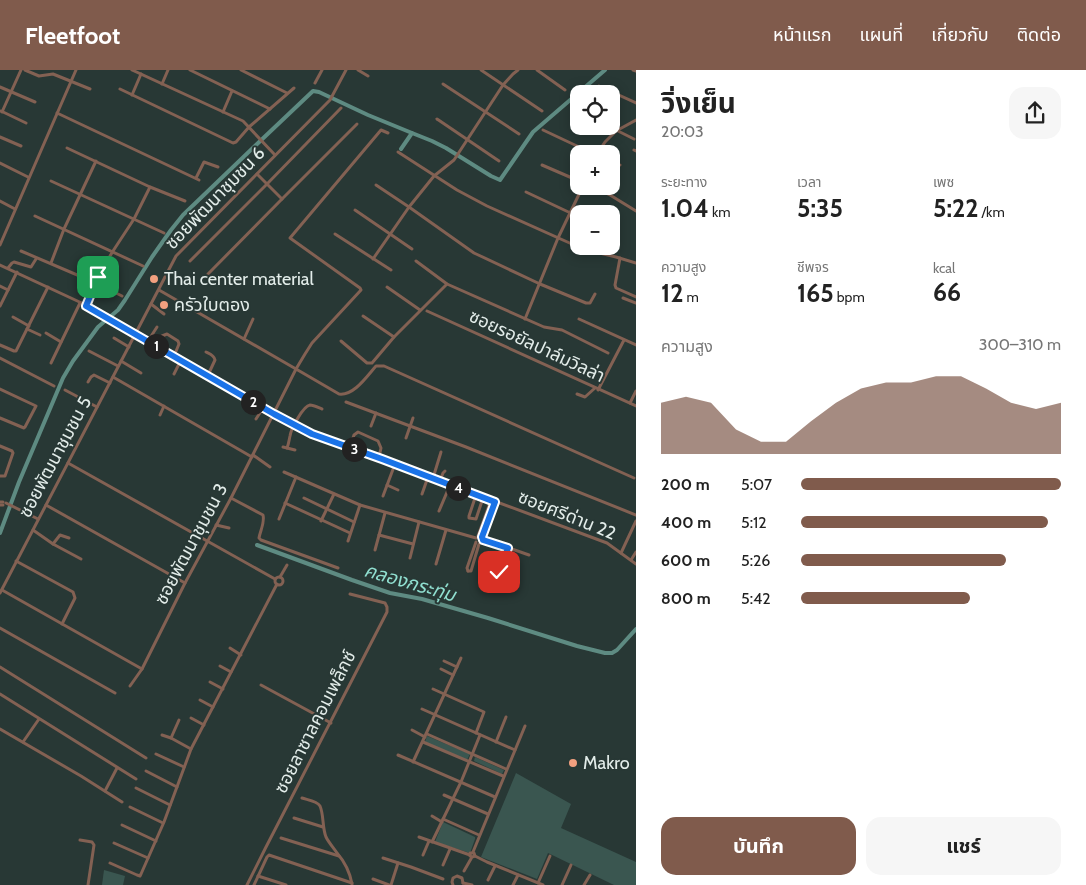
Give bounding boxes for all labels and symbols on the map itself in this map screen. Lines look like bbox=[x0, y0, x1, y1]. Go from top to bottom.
street label: ซอยพัฒนาชุมชน 6 bbox=[160, 142, 270, 254]
pin bbox=[77, 256, 119, 298]
place label: Thai center material bbox=[164, 268, 314, 290]
marker: Thai center material bbox=[148, 273, 160, 285]
place label: ครัวใบตอง bbox=[174, 294, 250, 316]
marker: ครัวใบตอง bbox=[158, 299, 170, 311]
street label: ซอยรอยัลปาล์มวิลล่า bbox=[466, 305, 608, 387]
pin: 1 bbox=[144, 334, 168, 358]
pin: 2 bbox=[240, 390, 266, 414]
street label: ซอยพัฒนาชุมชน 5 bbox=[14, 393, 96, 521]
pin: 3 bbox=[342, 436, 366, 462]
pin: 4 bbox=[446, 476, 470, 500]
street label: ซอยพัฒนาชุมชน 3 bbox=[150, 480, 232, 608]
street label: ซอยศรีด่าน 22 bbox=[515, 485, 619, 545]
pin bbox=[478, 551, 520, 593]
water label: คลองกระทุ่ม bbox=[362, 558, 459, 607]
street label: ซอยลาซาลคอมเพล็กซ์ bbox=[270, 647, 361, 797]
place label: Makro bbox=[583, 752, 630, 774]
marker: Makro bbox=[567, 757, 579, 769]

